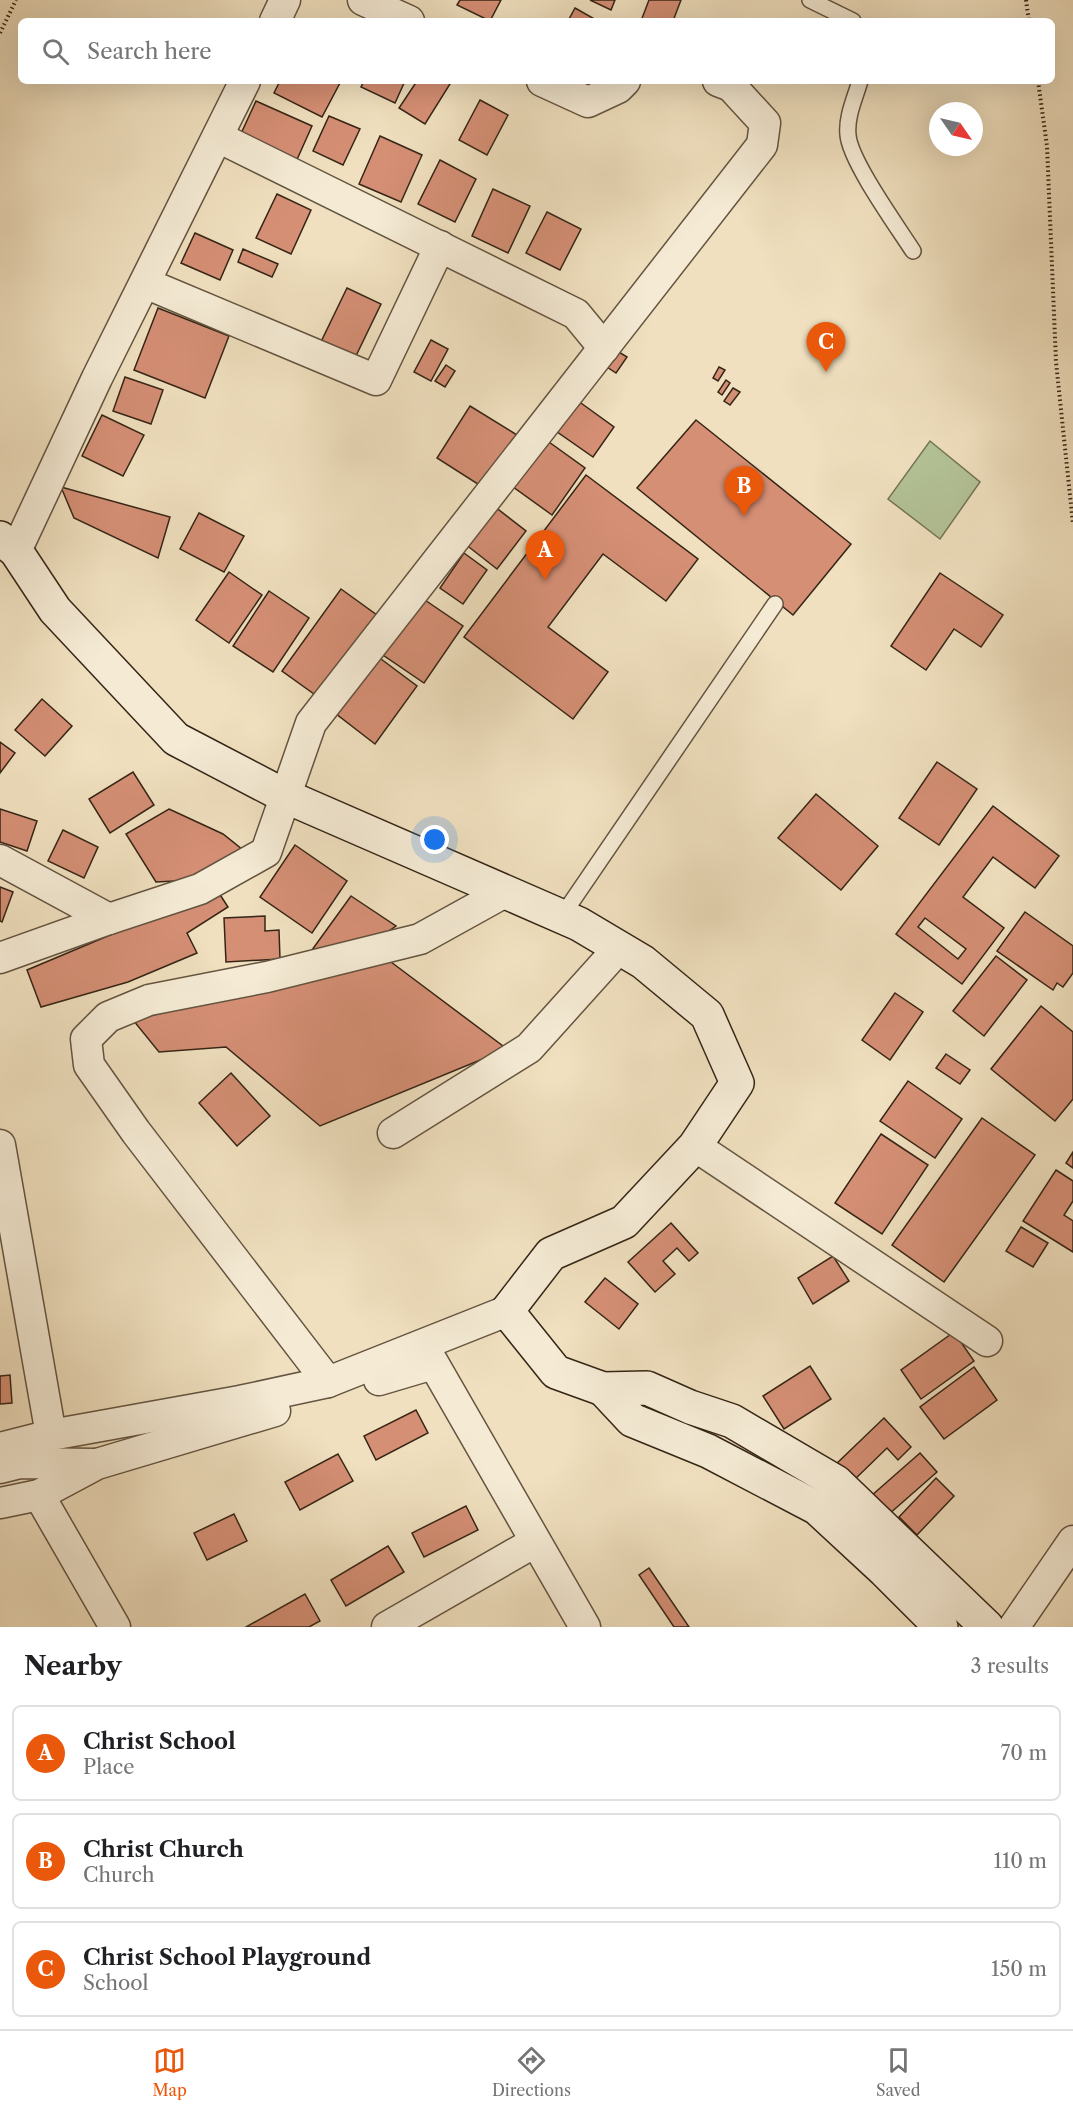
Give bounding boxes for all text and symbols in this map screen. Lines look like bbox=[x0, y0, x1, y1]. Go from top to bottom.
search box bbox=[18, 18, 1055, 84]
icon: search bbox=[39, 35, 72, 68]
text: Search here bbox=[87, 38, 212, 65]
north arrow bbox=[929, 102, 983, 156]
pin: C bbox=[806, 322, 846, 372]
pin: B bbox=[724, 466, 764, 516]
pin: A bbox=[526, 530, 564, 580]
your location bbox=[420, 825, 449, 854]
text: Nearby bbox=[24, 1650, 122, 1682]
text: 3 results bbox=[971, 1654, 1049, 1678]
text: Christ School bbox=[83, 1728, 236, 1755]
text: A bbox=[38, 1741, 53, 1765]
text: 70 m bbox=[1001, 1741, 1047, 1765]
text: Place bbox=[83, 1755, 134, 1779]
text: Christ Church bbox=[83, 1836, 244, 1863]
text: B bbox=[38, 1849, 53, 1873]
text: 110 m bbox=[994, 1849, 1047, 1873]
text: Church bbox=[83, 1863, 154, 1887]
text: Christ School Playground bbox=[83, 1944, 371, 1971]
text: C bbox=[37, 1957, 54, 1981]
text: 150 m bbox=[991, 1957, 1047, 1981]
text: School bbox=[83, 1971, 148, 1995]
tab: Map bbox=[153, 2044, 187, 2100]
tab: Directions bbox=[492, 2044, 571, 2100]
tab: Saved bbox=[876, 2044, 920, 2100]

